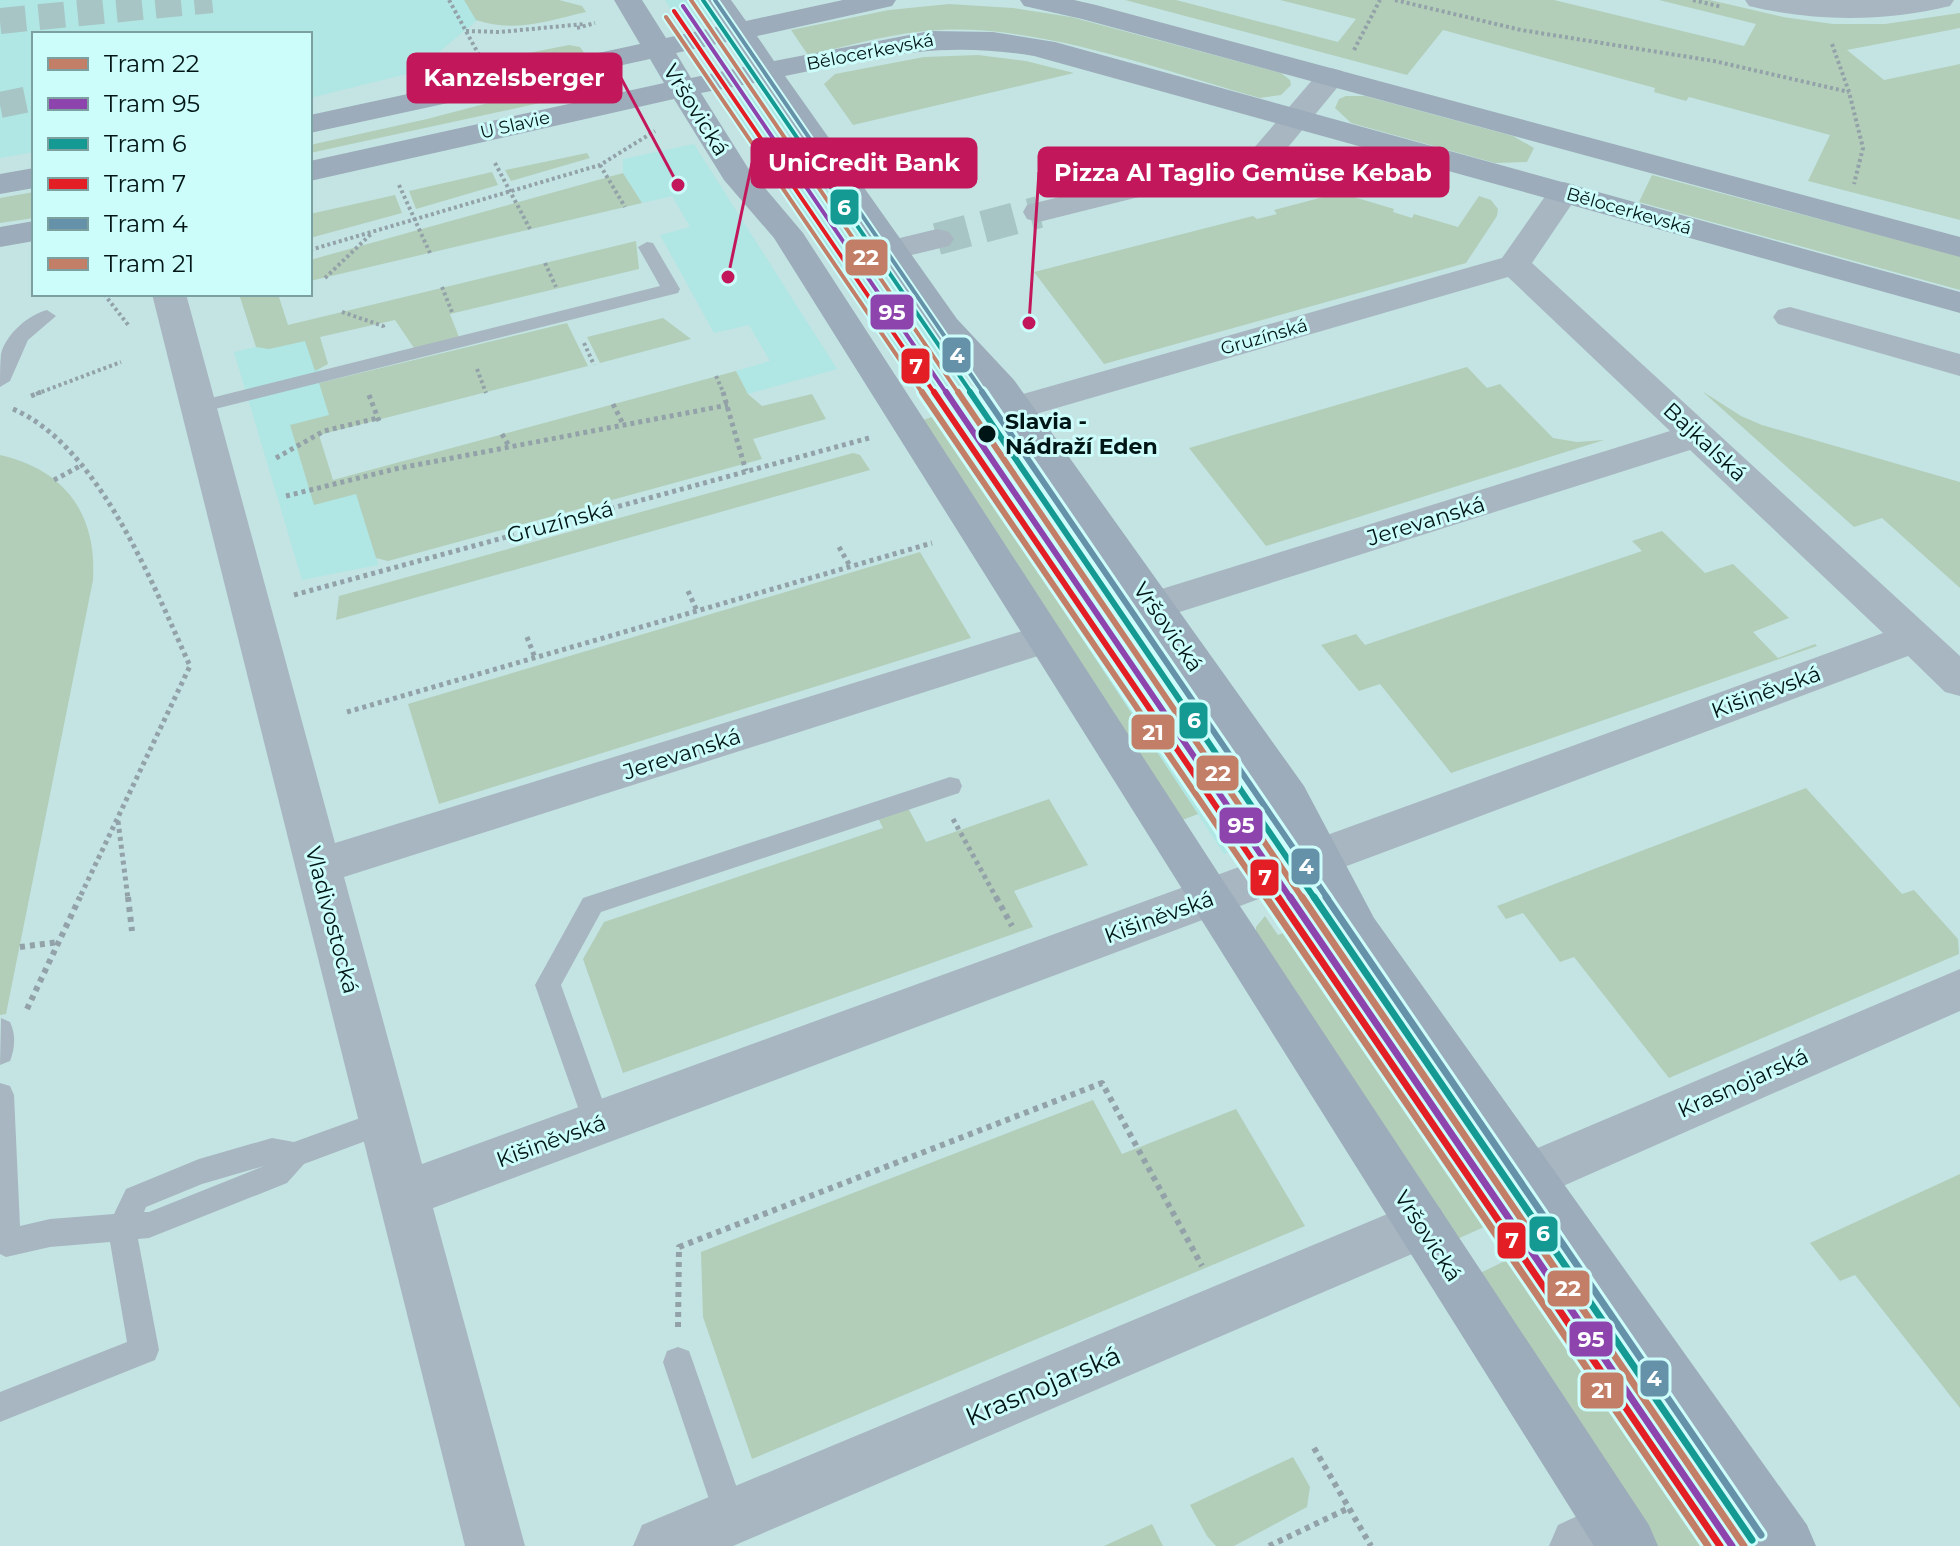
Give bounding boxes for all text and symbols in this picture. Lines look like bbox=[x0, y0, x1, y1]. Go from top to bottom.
street label: Bělocerkevská bbox=[804, 29, 936, 75]
legend bbox=[32, 32, 312, 296]
text: Tram 22 bbox=[104, 49, 199, 78]
callout: Kanzelsberger bbox=[408, 54, 621, 102]
street label: Vršovická bbox=[657, 59, 735, 161]
text: Kanzelsberger bbox=[424, 63, 604, 92]
text: Tram 95 bbox=[104, 89, 200, 118]
street label: U Slavie bbox=[478, 106, 552, 144]
text: Tram 6 bbox=[104, 129, 187, 158]
callout: UniCredit Bank bbox=[752, 139, 976, 187]
text: UniCredit Bank bbox=[768, 148, 960, 177]
callout: Pizza Al Taglio Gemüse Kebab bbox=[1039, 148, 1448, 196]
text: Pizza Al Taglio Gemüse Kebab bbox=[1054, 158, 1432, 187]
text: Tram 7 bbox=[104, 169, 186, 198]
street label: Bělocerkevská bbox=[1564, 183, 1694, 239]
line badge: 6 bbox=[829, 188, 860, 226]
text: 6 bbox=[837, 194, 851, 221]
text: Tram 4 bbox=[104, 209, 188, 238]
line badge: 22 bbox=[844, 238, 889, 277]
text: 22 bbox=[853, 244, 879, 271]
text: Tram 21 bbox=[104, 249, 194, 278]
line badge: 95 bbox=[869, 293, 915, 331]
text: 95 bbox=[878, 299, 906, 326]
street label: Gruzínská bbox=[1218, 314, 1310, 360]
line badge: 4 bbox=[941, 336, 972, 374]
text: 4 bbox=[949, 342, 965, 369]
line badge: 7 bbox=[900, 347, 931, 385]
text: 7 bbox=[909, 353, 923, 380]
street label: Bajkalská bbox=[1658, 397, 1752, 487]
place label: Slavia - Nádraží Eden bbox=[1005, 408, 1158, 460]
marker: Slavia - Nádraží Eden bbox=[976, 423, 998, 445]
street label: Jerevanská bbox=[1363, 490, 1488, 552]
street label: Gruzínská bbox=[504, 495, 616, 549]
street label: Vršovická bbox=[1127, 577, 1209, 677]
street label: Kišiněvská bbox=[1708, 660, 1824, 724]
line badge: 6 bbox=[1178, 701, 1209, 740]
text: 6 bbox=[1187, 707, 1201, 734]
line badge: 21 bbox=[1130, 713, 1176, 751]
text: 21 bbox=[1142, 719, 1164, 746]
street label: Jerevanská bbox=[619, 722, 744, 786]
line badge: 22 bbox=[1195, 754, 1240, 792]
text: 22 bbox=[1205, 760, 1231, 787]
line badge: 95 bbox=[1218, 806, 1264, 845]
text: 95 bbox=[1227, 812, 1255, 839]
street label: Vladivostocká bbox=[299, 843, 365, 997]
line badge: 4 bbox=[1290, 847, 1321, 886]
text: 4 bbox=[1298, 853, 1314, 880]
line badge: 7 bbox=[1249, 858, 1280, 897]
text: 7 bbox=[1258, 864, 1272, 891]
street label: Kišiněvská bbox=[1101, 885, 1217, 949]
street label: Krasnojarská bbox=[1674, 1042, 1812, 1124]
street label: Kišiněvská bbox=[493, 1109, 609, 1173]
street label: Vršovická bbox=[1388, 1185, 1468, 1287]
line badge: 6 bbox=[1528, 1215, 1559, 1253]
text: 6 bbox=[1536, 1220, 1550, 1247]
line badge: 7 bbox=[1496, 1221, 1527, 1260]
text: 7 bbox=[1505, 1227, 1519, 1254]
line badge: 22 bbox=[1546, 1269, 1591, 1308]
text: 22 bbox=[1555, 1275, 1581, 1302]
line badge: 95 bbox=[1568, 1320, 1614, 1358]
text: 95 bbox=[1577, 1326, 1605, 1353]
street label: Krasnojarská bbox=[961, 1339, 1125, 1433]
line badge: 4 bbox=[1639, 1359, 1670, 1398]
text: 4 bbox=[1646, 1365, 1662, 1392]
line badge: 21 bbox=[1579, 1371, 1625, 1410]
text: 21 bbox=[1591, 1377, 1613, 1404]

